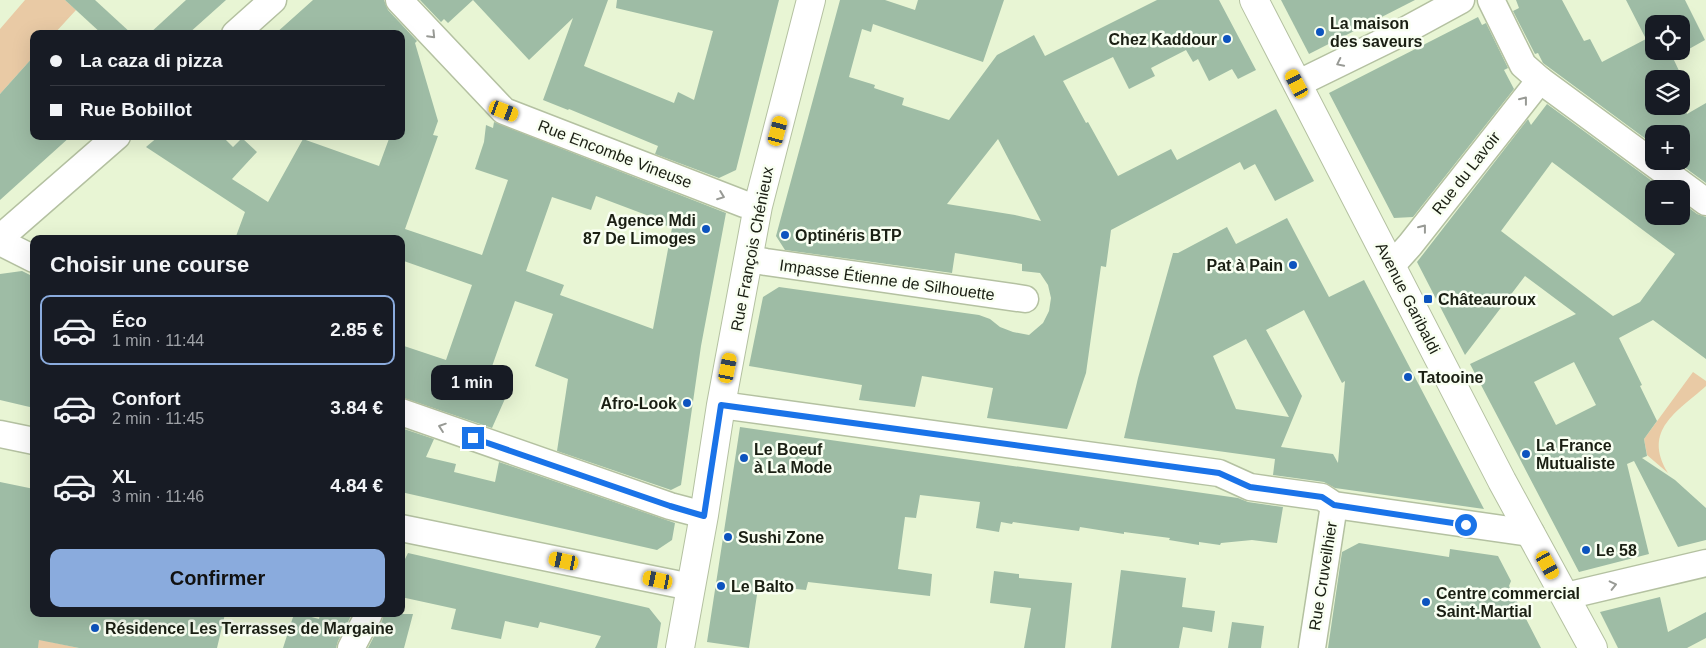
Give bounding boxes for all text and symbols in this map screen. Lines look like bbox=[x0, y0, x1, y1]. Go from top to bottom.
place label: La maison des saveurs bbox=[1330, 15, 1423, 50]
map controls bbox=[1645, 15, 1690, 225]
button: locate bbox=[1645, 15, 1690, 60]
marker: La maison des saveurs bbox=[1314, 26, 1326, 38]
one-way arrow bbox=[426, 30, 435, 39]
place label: Chez Kaddour bbox=[1109, 31, 1217, 48]
marker: Chez Kaddour bbox=[1221, 33, 1233, 45]
text: La caza di pizza bbox=[80, 50, 223, 71]
one-way arrow bbox=[1336, 57, 1345, 67]
car bbox=[1283, 67, 1310, 101]
button: layers bbox=[1645, 70, 1690, 115]
one-way arrow bbox=[1518, 97, 1526, 106]
text: Rue Bobillot bbox=[80, 99, 192, 120]
car bbox=[487, 99, 520, 123]
car bbox=[766, 115, 789, 147]
street label: Rue Encombe Vineuse bbox=[536, 117, 694, 191]
button: + bbox=[1645, 125, 1690, 170]
street label: Rue du Lavoir bbox=[1429, 128, 1504, 217]
street label: Rue François Chénieux bbox=[728, 165, 776, 333]
button: − bbox=[1645, 180, 1690, 225]
one-way arrow bbox=[717, 190, 725, 200]
place label: Agence Mdi 87 De Limoges bbox=[583, 212, 696, 247]
marker: Agence Mdi 87 De Limoges bbox=[700, 223, 712, 235]
one-way arrow bbox=[1418, 225, 1426, 234]
place label: Optinéris BTP bbox=[795, 227, 902, 244]
marker: Optinéris BTP bbox=[779, 229, 791, 241]
street label: Avenue Garibaldi bbox=[1373, 240, 1443, 356]
text: Choisir une course bbox=[50, 252, 249, 277]
street label: Impasse Étienne de Silhouette bbox=[778, 255, 996, 304]
place label: Pat à Pain bbox=[1207, 257, 1283, 274]
marker: Pat à Pain bbox=[1287, 259, 1299, 271]
place label: Châteauroux bbox=[1438, 291, 1536, 308]
marker: Châteauroux bbox=[1422, 293, 1434, 305]
icon: car bbox=[52, 308, 97, 353]
text: Éco bbox=[112, 310, 147, 331]
text: 2.85 € bbox=[330, 319, 383, 340]
text: 1 min · 11:44 bbox=[112, 332, 204, 349]
car bbox=[717, 352, 738, 384]
callout: 1 min bbox=[432, 366, 514, 400]
place label: Tatooine bbox=[1418, 369, 1484, 386]
marker: Tatooine bbox=[1402, 371, 1414, 383]
text: 1 min bbox=[451, 374, 493, 391]
icon: car bbox=[52, 386, 97, 431]
text: Confort bbox=[112, 388, 181, 409]
place label: Afro-Look bbox=[601, 395, 677, 412]
text: 3.84 € bbox=[330, 397, 383, 418]
marker: Afro-Look bbox=[681, 397, 693, 409]
text: 2 min · 11:45 bbox=[112, 410, 204, 427]
one-way arrow bbox=[439, 423, 447, 433]
route end bbox=[462, 427, 484, 449]
place label: La France Mutualiste bbox=[1536, 437, 1615, 472]
place label: Le Boeuf à La Mode bbox=[754, 441, 832, 476]
marker: La France Mutualiste bbox=[1520, 448, 1532, 460]
marker: Le Boeuf à La Mode bbox=[738, 452, 750, 464]
icon: car bbox=[52, 464, 97, 509]
text: XL bbox=[112, 466, 136, 487]
text: 4.84 € bbox=[330, 475, 383, 496]
text: 3 min · 11:46 bbox=[112, 488, 204, 505]
route start bbox=[1455, 514, 1477, 536]
street label: Rue Cruveilhier bbox=[1306, 520, 1340, 632]
place label: Sushi Zone bbox=[738, 529, 824, 546]
marker: Sushi Zone bbox=[722, 531, 734, 543]
place label: Le 58 bbox=[1596, 542, 1637, 559]
marker: Le 58 bbox=[1580, 544, 1592, 556]
car bbox=[1534, 548, 1561, 582]
button: Confirmer bbox=[50, 549, 385, 607]
car bbox=[547, 551, 580, 571]
car bbox=[641, 570, 674, 590]
place label: Le Balto bbox=[731, 578, 794, 595]
marker: Le Balto bbox=[715, 580, 727, 592]
one-way arrow bbox=[1609, 580, 1618, 591]
place label: Centre commercial Saint-Martial bbox=[1436, 585, 1580, 620]
marker: Centre commercial Saint-Martial bbox=[1420, 596, 1432, 608]
place label: Résidence Les Terrasses de Margaine bbox=[105, 620, 394, 637]
marker: Résidence Les Terrasses de Margaine bbox=[89, 622, 101, 634]

